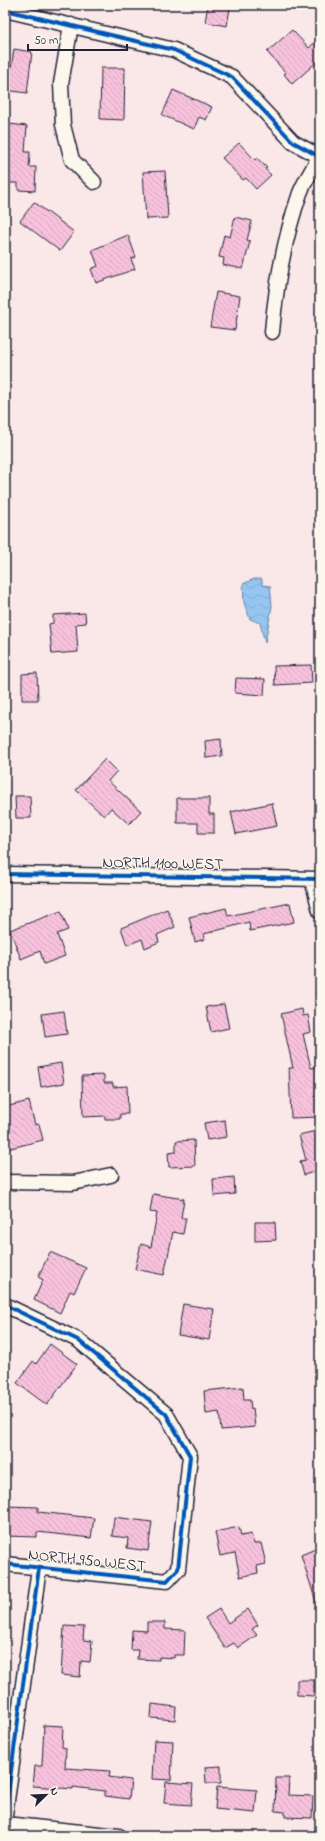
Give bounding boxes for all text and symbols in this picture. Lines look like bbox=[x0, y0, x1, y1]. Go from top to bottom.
scale bar bbox=[28, 26, 127, 52]
text: 50 m bbox=[34, 32, 58, 50]
street label: NORTH 1100 WEST bbox=[102, 851, 224, 877]
street label: NORTH 950 WEST bbox=[27, 1543, 147, 1579]
north arrow bbox=[26, 1775, 66, 1815]
text: N bbox=[45, 1785, 63, 1798]

